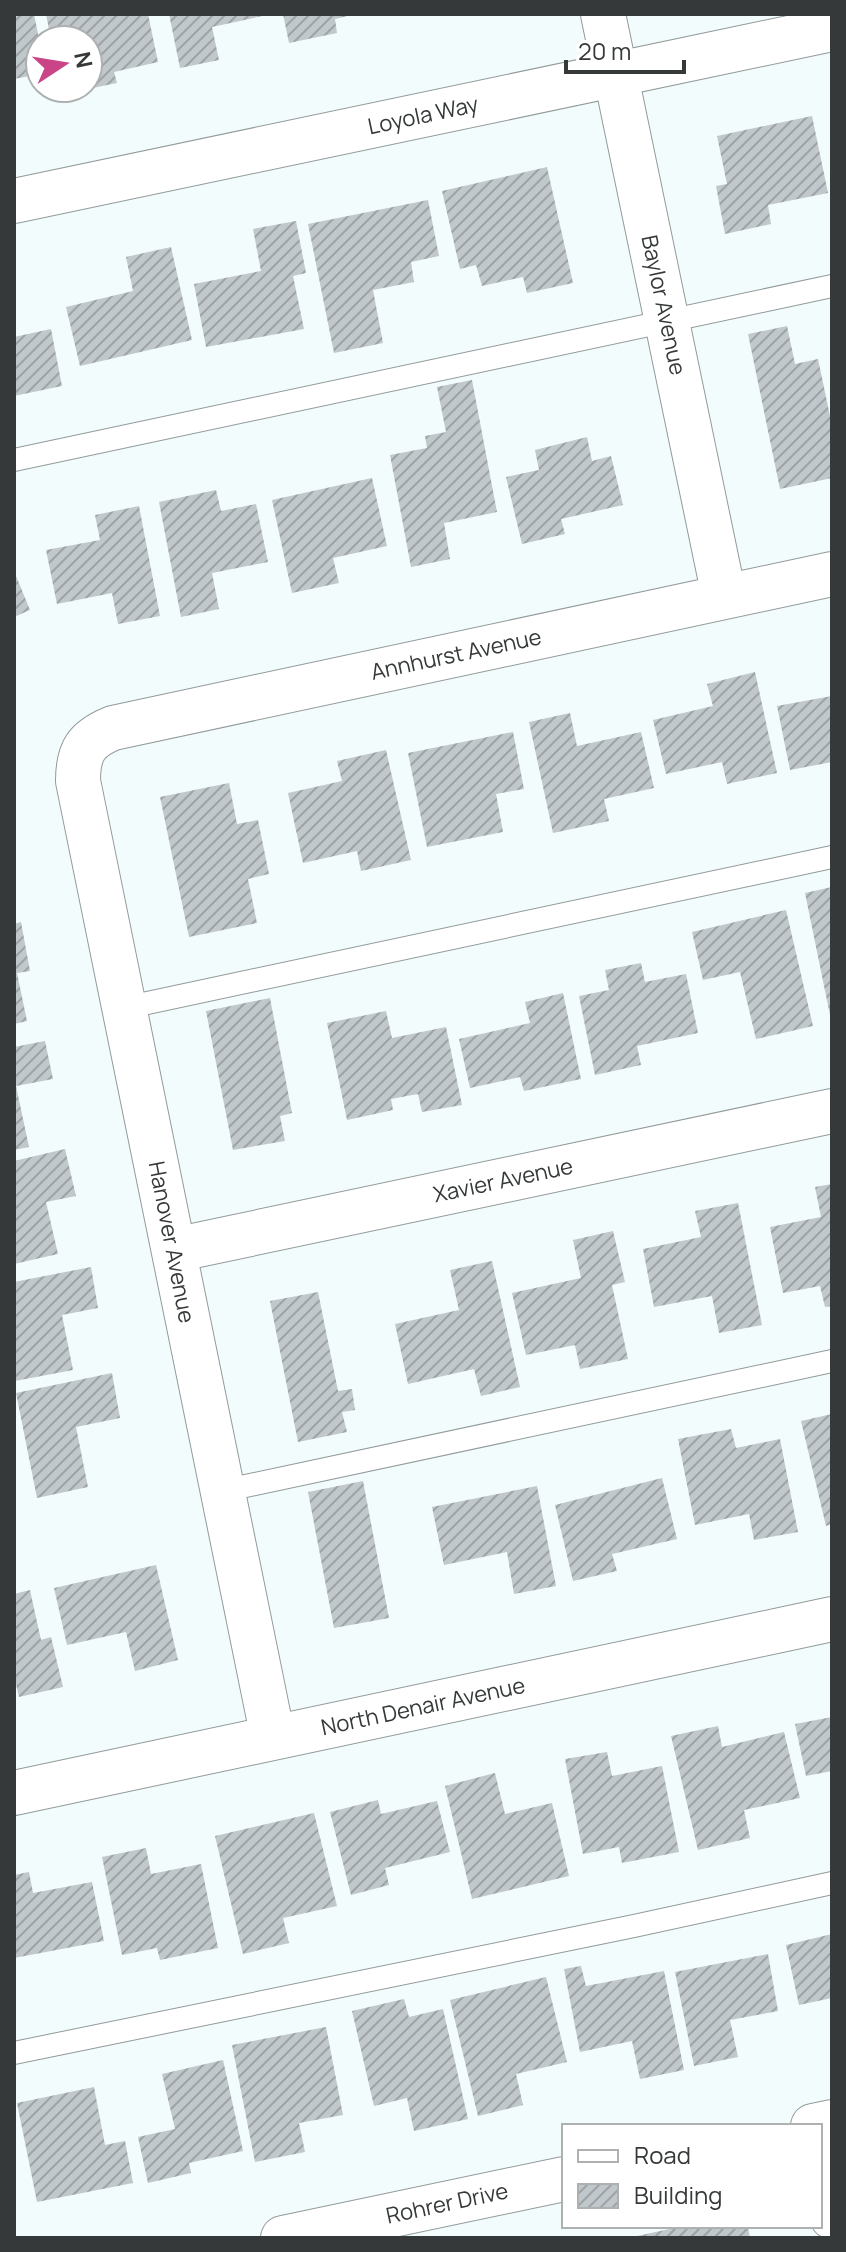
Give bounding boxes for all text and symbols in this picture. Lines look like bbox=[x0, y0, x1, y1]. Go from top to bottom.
north arrow bbox=[24, 24, 104, 104]
scale bar bbox=[566, 24, 684, 74]
text: 20 m bbox=[578, 34, 631, 67]
text: N bbox=[67, 49, 100, 71]
street label: Loyola Way bbox=[365, 89, 482, 141]
street label: Baylor Avenue bbox=[635, 232, 694, 378]
street label: Annhurst Avenue bbox=[368, 621, 544, 687]
street label: Xavier Avenue bbox=[430, 1151, 576, 1209]
street label: Hanover Avenue bbox=[142, 1159, 202, 1326]
street label: North Denair Avenue bbox=[318, 1670, 528, 1742]
legend bbox=[562, 2124, 822, 2228]
text: Road bbox=[634, 2138, 691, 2171]
street label: Rohrer Drive bbox=[383, 2175, 511, 2231]
text: Building bbox=[634, 2178, 722, 2211]

